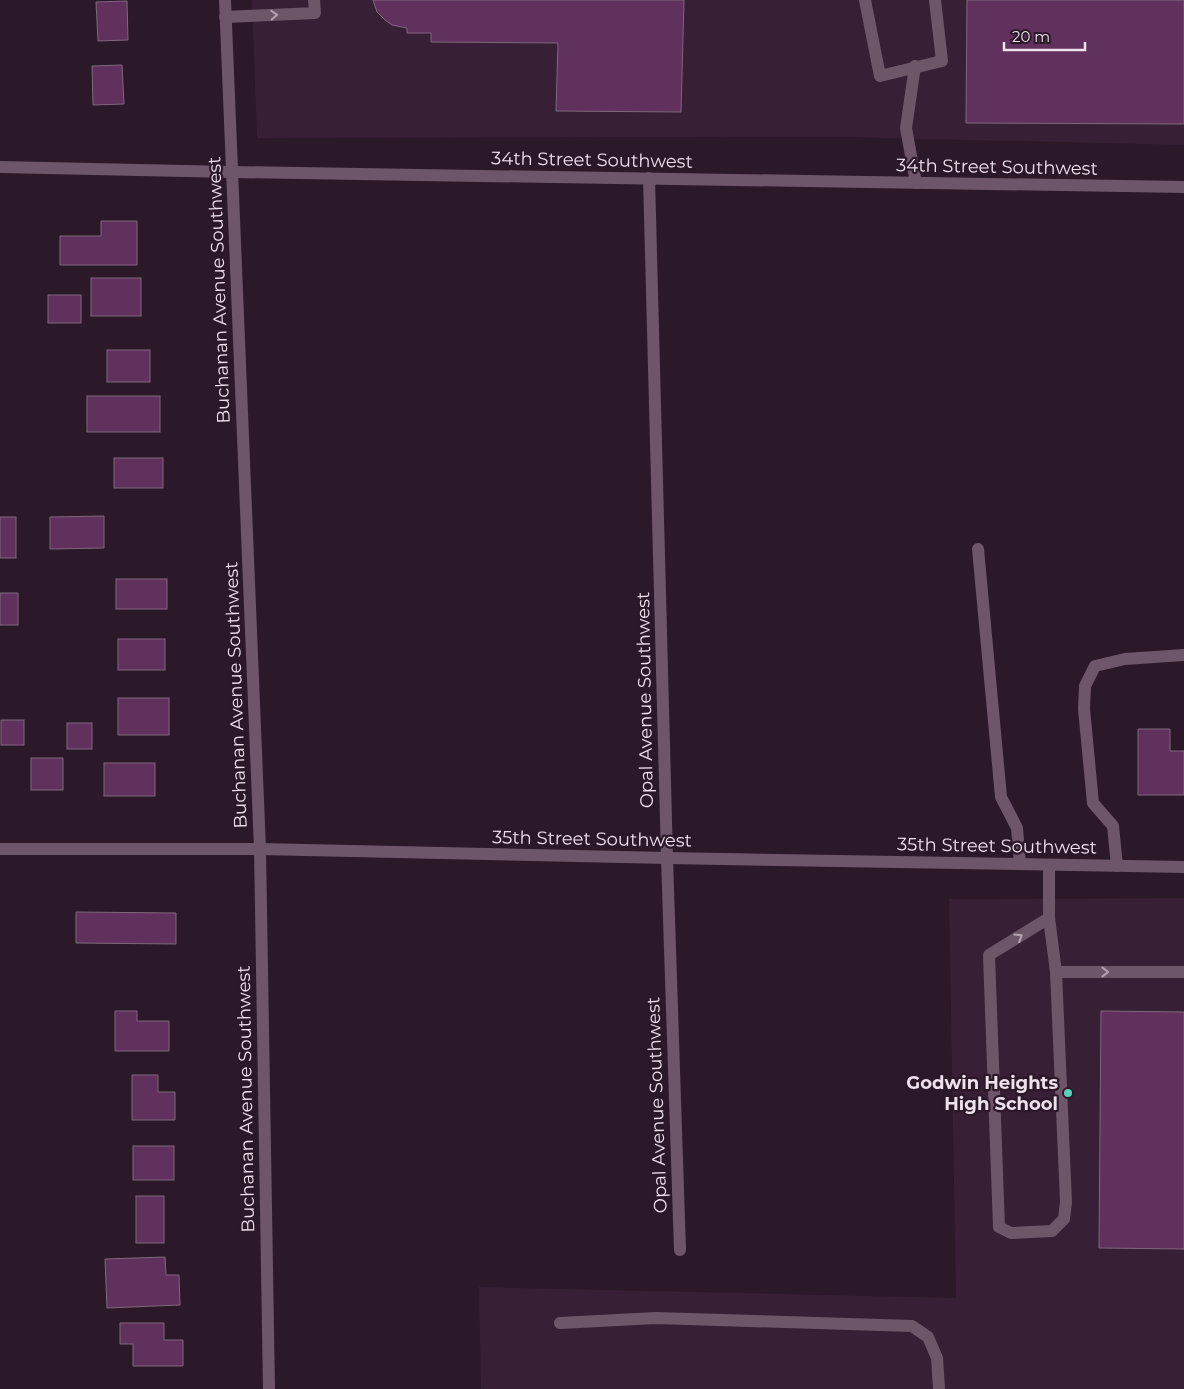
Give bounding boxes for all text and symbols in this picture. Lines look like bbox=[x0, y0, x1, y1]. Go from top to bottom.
one-way arrow bbox=[270, 10, 278, 20]
scale bar bbox=[1004, 20, 1085, 52]
text: 20 m bbox=[1012, 27, 1050, 46]
street label: 34th Street Southwest bbox=[491, 147, 693, 173]
street label: 34th Street Southwest bbox=[896, 154, 1098, 180]
street label: Buchanan Avenue Southwest bbox=[203, 156, 235, 424]
street label: Buchanan Avenue Southwest bbox=[220, 561, 252, 829]
street label: Opal Avenue Southwest bbox=[632, 592, 658, 808]
street label: 35th Street Southwest bbox=[492, 826, 692, 852]
street label: 35th Street Southwest bbox=[897, 833, 1097, 859]
one-way arrow bbox=[1013, 933, 1022, 943]
street label: Buchanan Avenue Southwest bbox=[233, 965, 259, 1233]
one-way arrow bbox=[1101, 967, 1109, 977]
street label: Opal Avenue Southwest bbox=[642, 997, 672, 1213]
place label: Godwin Heights High School bbox=[906, 1072, 1058, 1115]
marker: Godwin Heights High School bbox=[1062, 1087, 1074, 1099]

